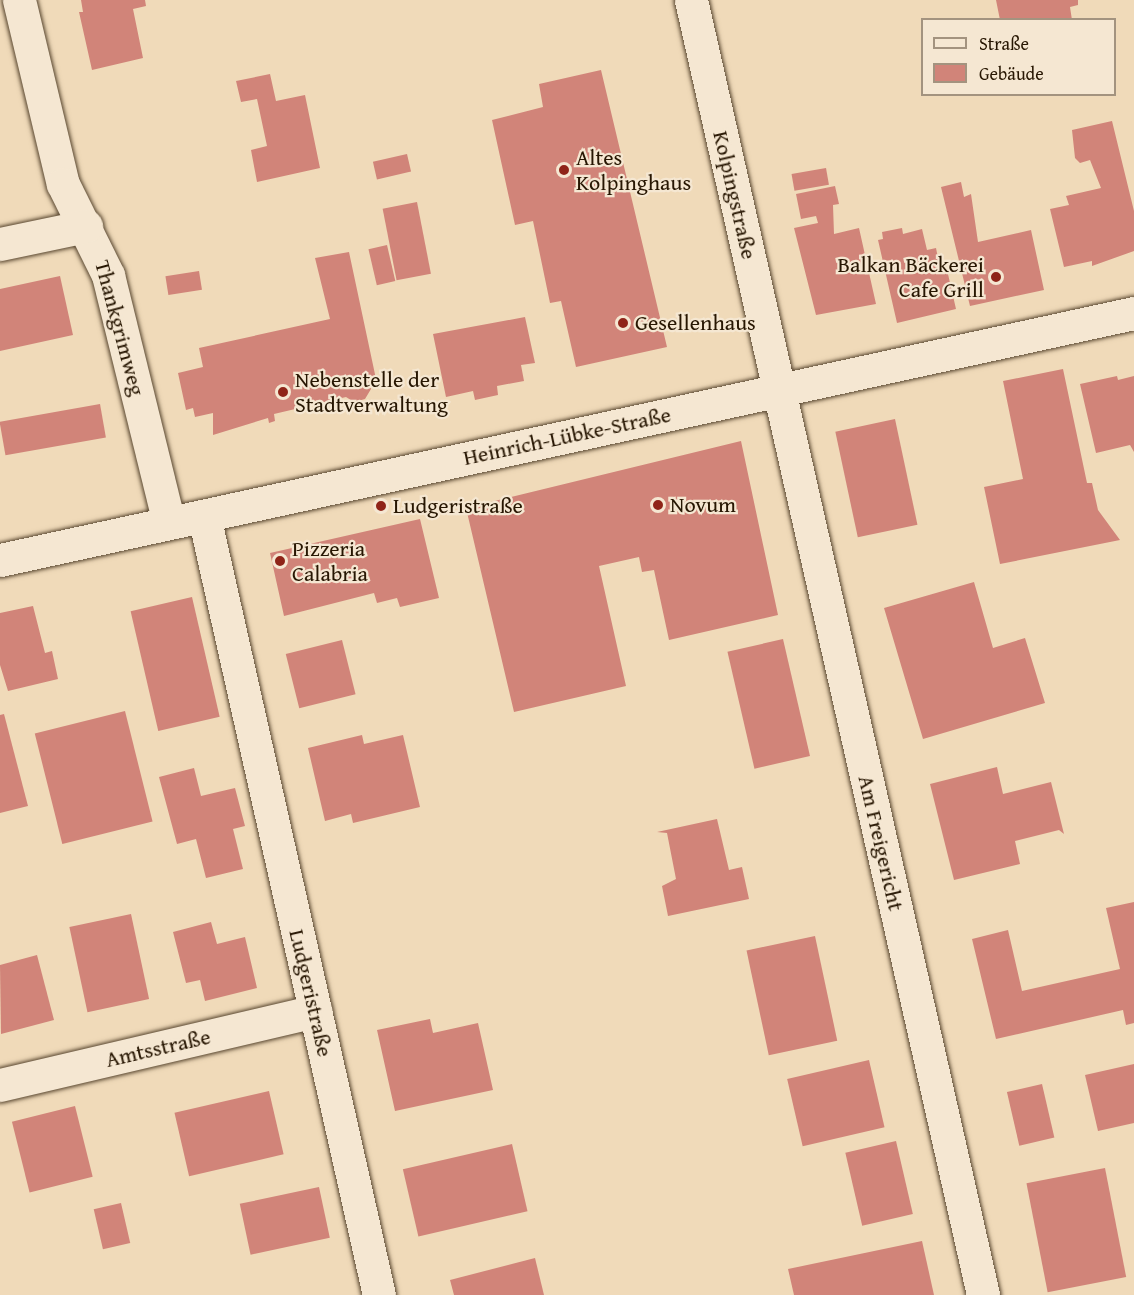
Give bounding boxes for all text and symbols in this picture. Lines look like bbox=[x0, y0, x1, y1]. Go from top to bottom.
legend bbox=[921, 18, 1116, 96]
text: Straße bbox=[979, 30, 1029, 57]
text: Gebäude bbox=[979, 60, 1044, 87]
street label: Kolpingstraße bbox=[707, 128, 763, 262]
place label: Altes Kolpinghaus bbox=[576, 144, 691, 196]
marker: Altes Kolpinghaus bbox=[557, 163, 571, 177]
place label: Balkan Bäckerei Cafe Grill bbox=[838, 251, 984, 302]
street label: Thankgrimweg bbox=[89, 257, 151, 399]
marker: Balkan Bäckerei Cafe Grill bbox=[989, 270, 1003, 284]
place label: Gesellenhaus bbox=[635, 310, 756, 336]
marker: Gesellenhaus bbox=[616, 316, 630, 330]
place label: Nebenstelle der Stadtverwaltung bbox=[295, 366, 448, 418]
marker: Nebenstelle der Stadtverwaltung bbox=[276, 385, 290, 399]
street label: Heinrich-Lübke-Straße bbox=[461, 401, 673, 471]
place label: Novum bbox=[670, 492, 736, 518]
place label: Ludgeristraße bbox=[393, 493, 523, 519]
marker: Novum bbox=[651, 498, 665, 512]
marker: Ludgeristraße bbox=[374, 499, 388, 513]
place label: Pizzeria Calabria bbox=[292, 535, 368, 586]
marker: Pizzeria Calabria bbox=[273, 554, 287, 568]
street label: Am Freigericht bbox=[853, 773, 909, 913]
street label: Ludgeristraße bbox=[284, 927, 338, 1059]
street label: Amtsstraße bbox=[103, 1023, 213, 1073]

